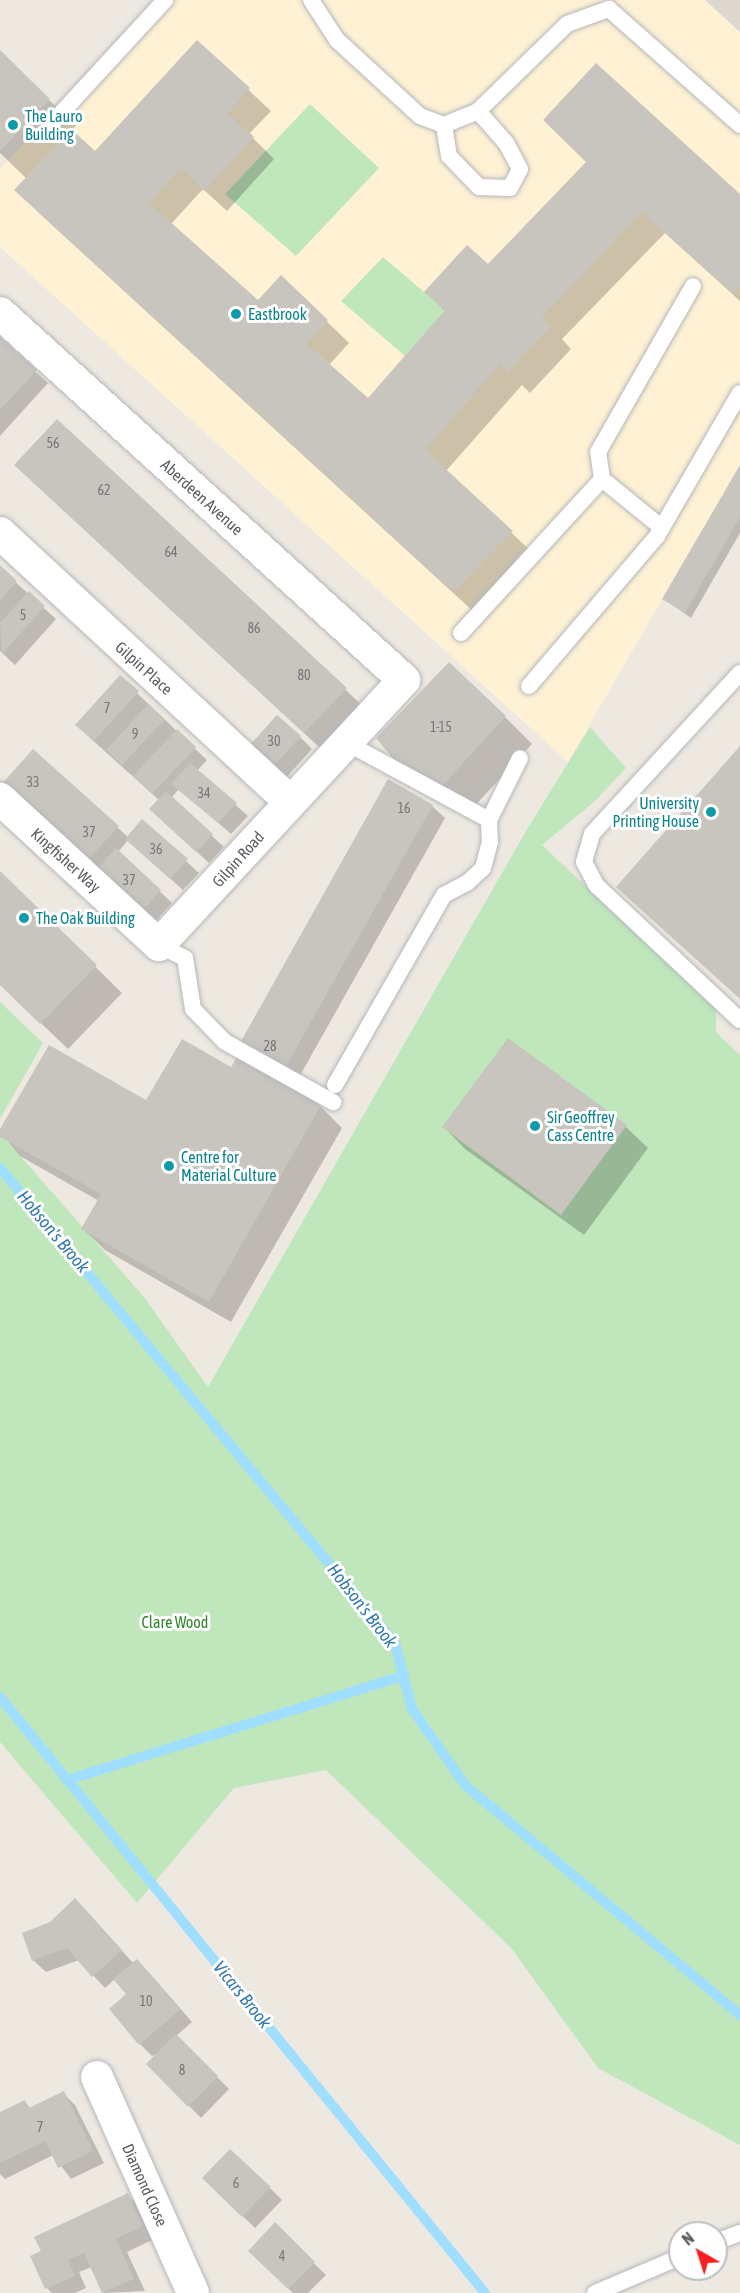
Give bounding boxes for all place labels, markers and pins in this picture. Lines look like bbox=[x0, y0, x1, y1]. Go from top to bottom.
place label: The Lauro Building bbox=[25, 106, 83, 144]
marker: The Lauro Building bbox=[6, 118, 20, 132]
place label: Eastbrook bbox=[248, 304, 307, 324]
marker: Eastbrook bbox=[229, 307, 243, 321]
place label: University Printing House bbox=[612, 793, 699, 831]
marker: University Printing House bbox=[704, 805, 718, 819]
place label: The Oak Building bbox=[36, 908, 135, 928]
marker: The Oak Building bbox=[17, 911, 31, 925]
place label: Sir Geoffrey Cass Centre bbox=[547, 1107, 615, 1145]
marker: Sir Geoffrey Cass Centre bbox=[528, 1119, 542, 1133]
place label: Centre for Material Culture bbox=[181, 1147, 277, 1185]
marker: Centre for Material Culture bbox=[162, 1159, 176, 1173]

